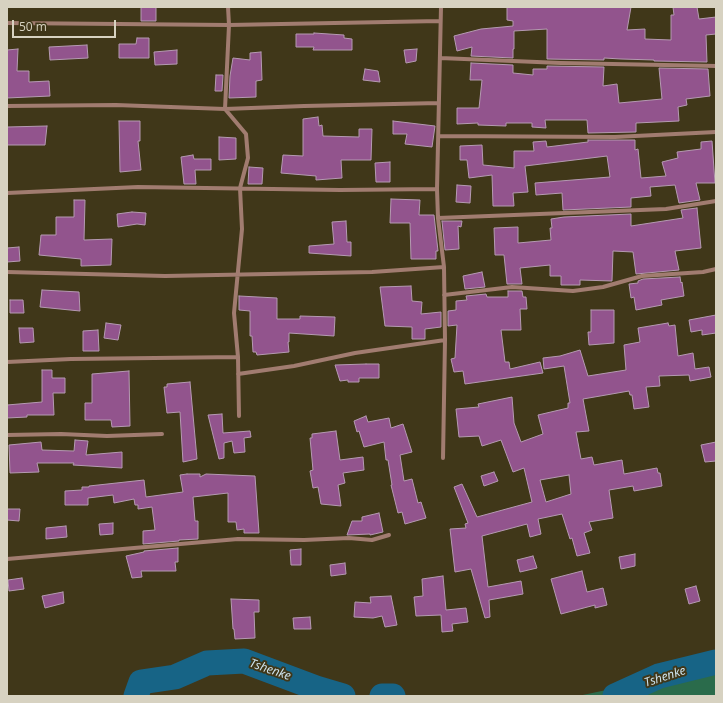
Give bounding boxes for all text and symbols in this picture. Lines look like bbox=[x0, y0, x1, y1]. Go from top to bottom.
scale bar bbox=[14, 12, 118, 38]
text: 50 m bbox=[19, 18, 47, 35]
water label: Tshenke bbox=[247, 656, 293, 684]
water label: Tshenke bbox=[642, 664, 688, 690]

